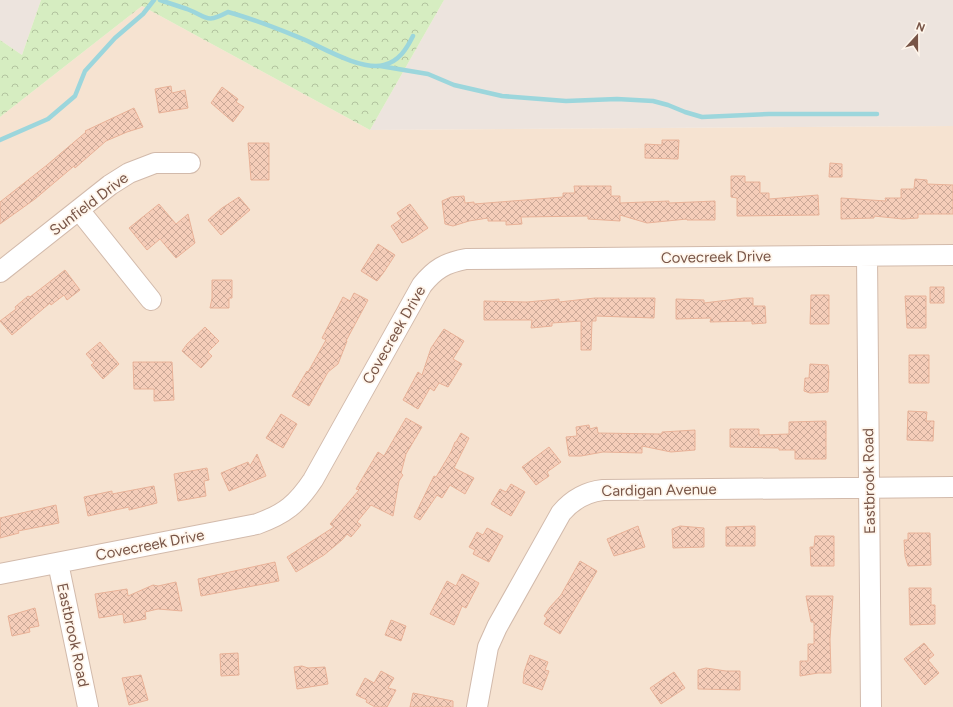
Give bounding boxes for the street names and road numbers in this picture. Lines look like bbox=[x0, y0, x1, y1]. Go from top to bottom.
street label: Sunfield Drive bbox=[46, 169, 132, 239]
street label: Covecreek Drive bbox=[661, 247, 771, 267]
street label: Covecreek Drive bbox=[359, 283, 429, 387]
street label: Eastbrook Road bbox=[859, 428, 879, 534]
street label: Cardigan Avenue bbox=[601, 480, 717, 500]
street label: Covecreek Drive bbox=[94, 526, 206, 564]
street label: Eastbrook Road bbox=[53, 581, 93, 689]

